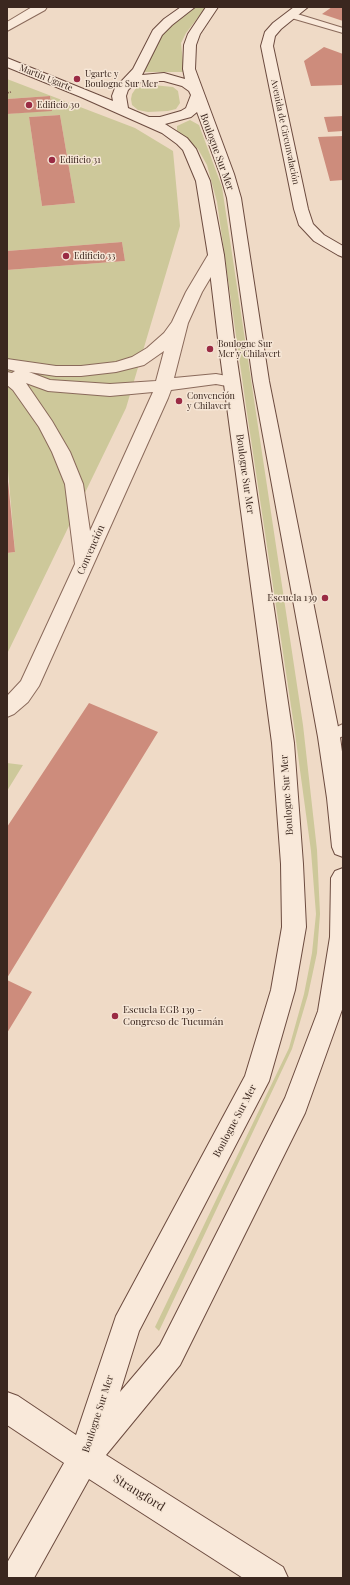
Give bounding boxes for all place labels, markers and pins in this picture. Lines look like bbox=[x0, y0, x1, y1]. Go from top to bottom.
place label: Ugarte y Boulogne Sur Mer bbox=[85, 69, 158, 90]
marker: Ugarte y Boulogne Sur Mer bbox=[72, 74, 82, 84]
marker: Edificio 30 bbox=[24, 100, 34, 110]
place label: Edificio 30 bbox=[37, 100, 80, 110]
marker: Edificio 31 bbox=[47, 155, 57, 165]
place label: Edificio 31 bbox=[60, 155, 101, 165]
marker: Edificio 33 bbox=[61, 251, 71, 261]
place label: Edificio 33 bbox=[74, 251, 115, 261]
place label: Boulogne Sur Mer y Chilavert bbox=[218, 339, 280, 360]
marker: Boulogne Sur Mer y Chilavert bbox=[205, 344, 215, 354]
place label: Convención y Chilavert bbox=[187, 391, 235, 412]
marker: Convención y Chilavert bbox=[174, 396, 184, 406]
place label: Escuela 139 bbox=[267, 592, 317, 604]
marker: Escuela 139 bbox=[320, 593, 330, 603]
place label: Escuela EGB 139 - Congreso de Tucumán bbox=[123, 1004, 223, 1028]
marker: Escuela EGB 139 - Congreso de Tucumán bbox=[110, 1011, 120, 1021]

